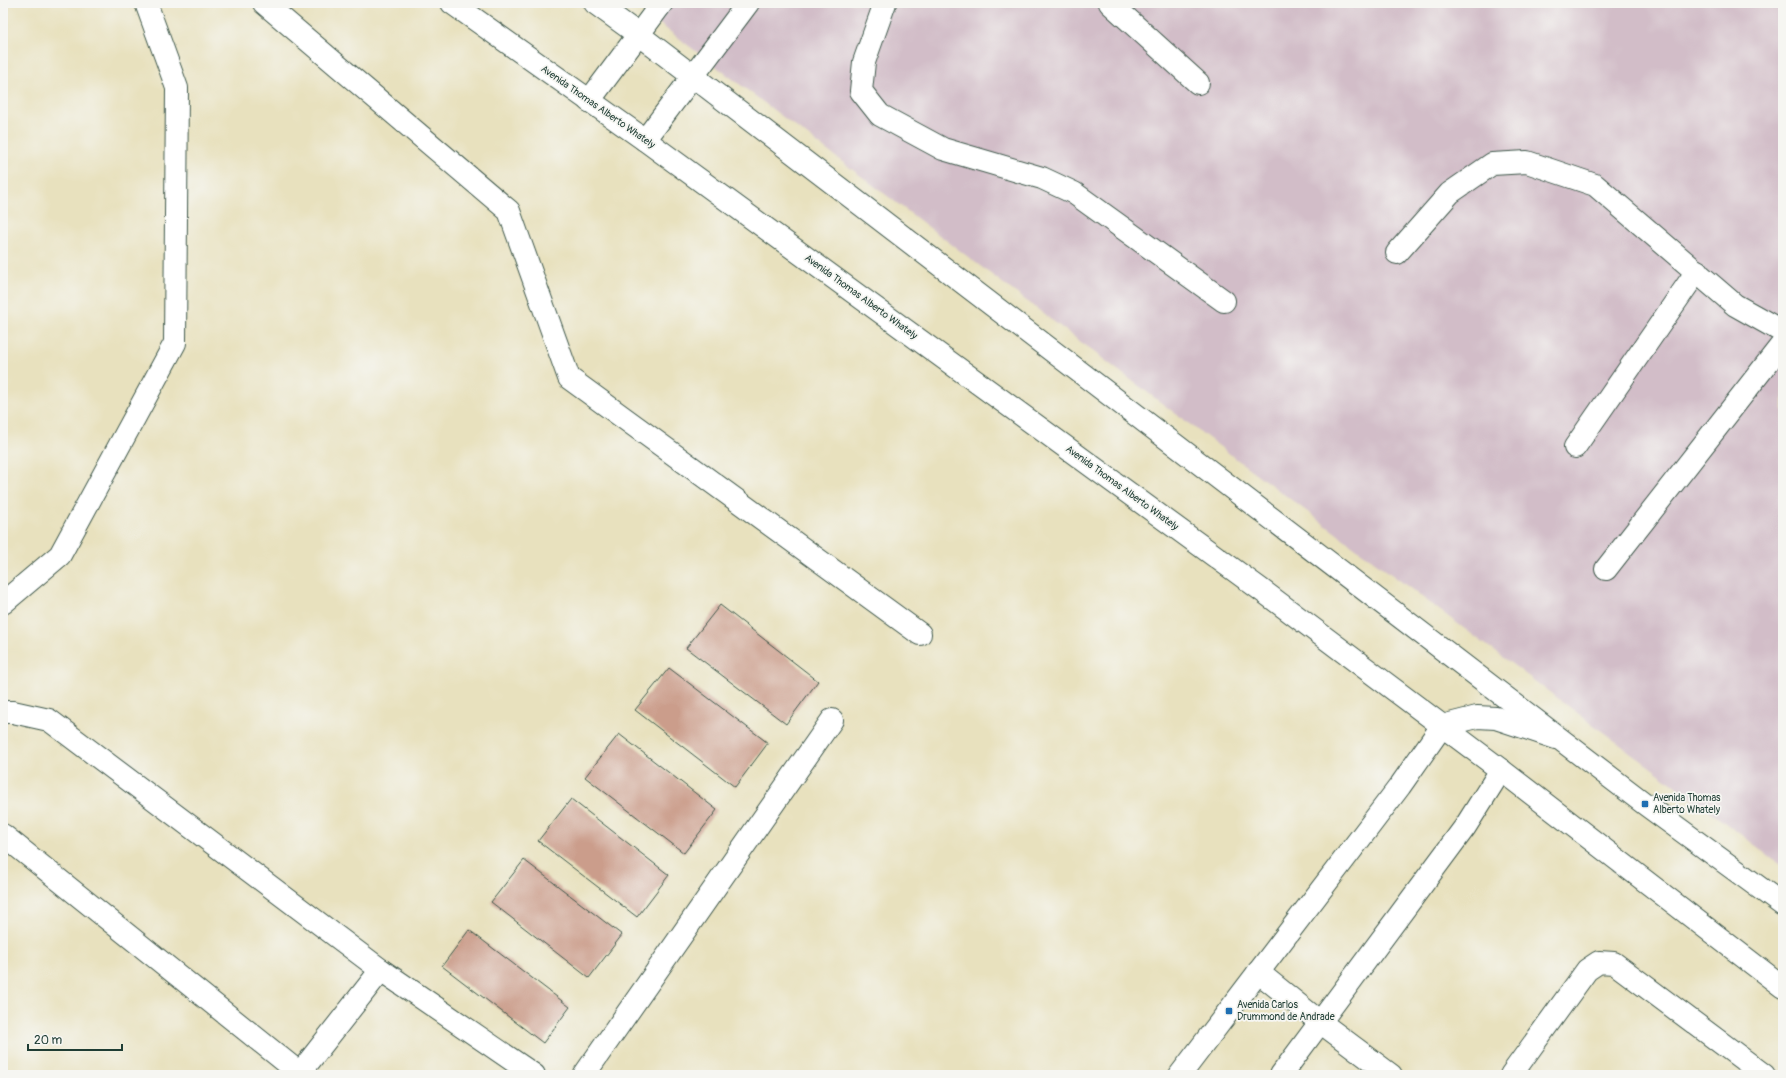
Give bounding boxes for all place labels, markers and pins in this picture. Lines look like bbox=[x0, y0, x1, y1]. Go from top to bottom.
place label: Avenida Thomas Alberto Whately bbox=[1653, 792, 1721, 816]
marker: Avenida Thomas Alberto Whately bbox=[1640, 799, 1650, 809]
place label: Avenida Carlos Drummond de Andrade bbox=[1237, 999, 1335, 1023]
marker: Avenida Carlos Drummond de Andrade bbox=[1224, 1006, 1234, 1016]

